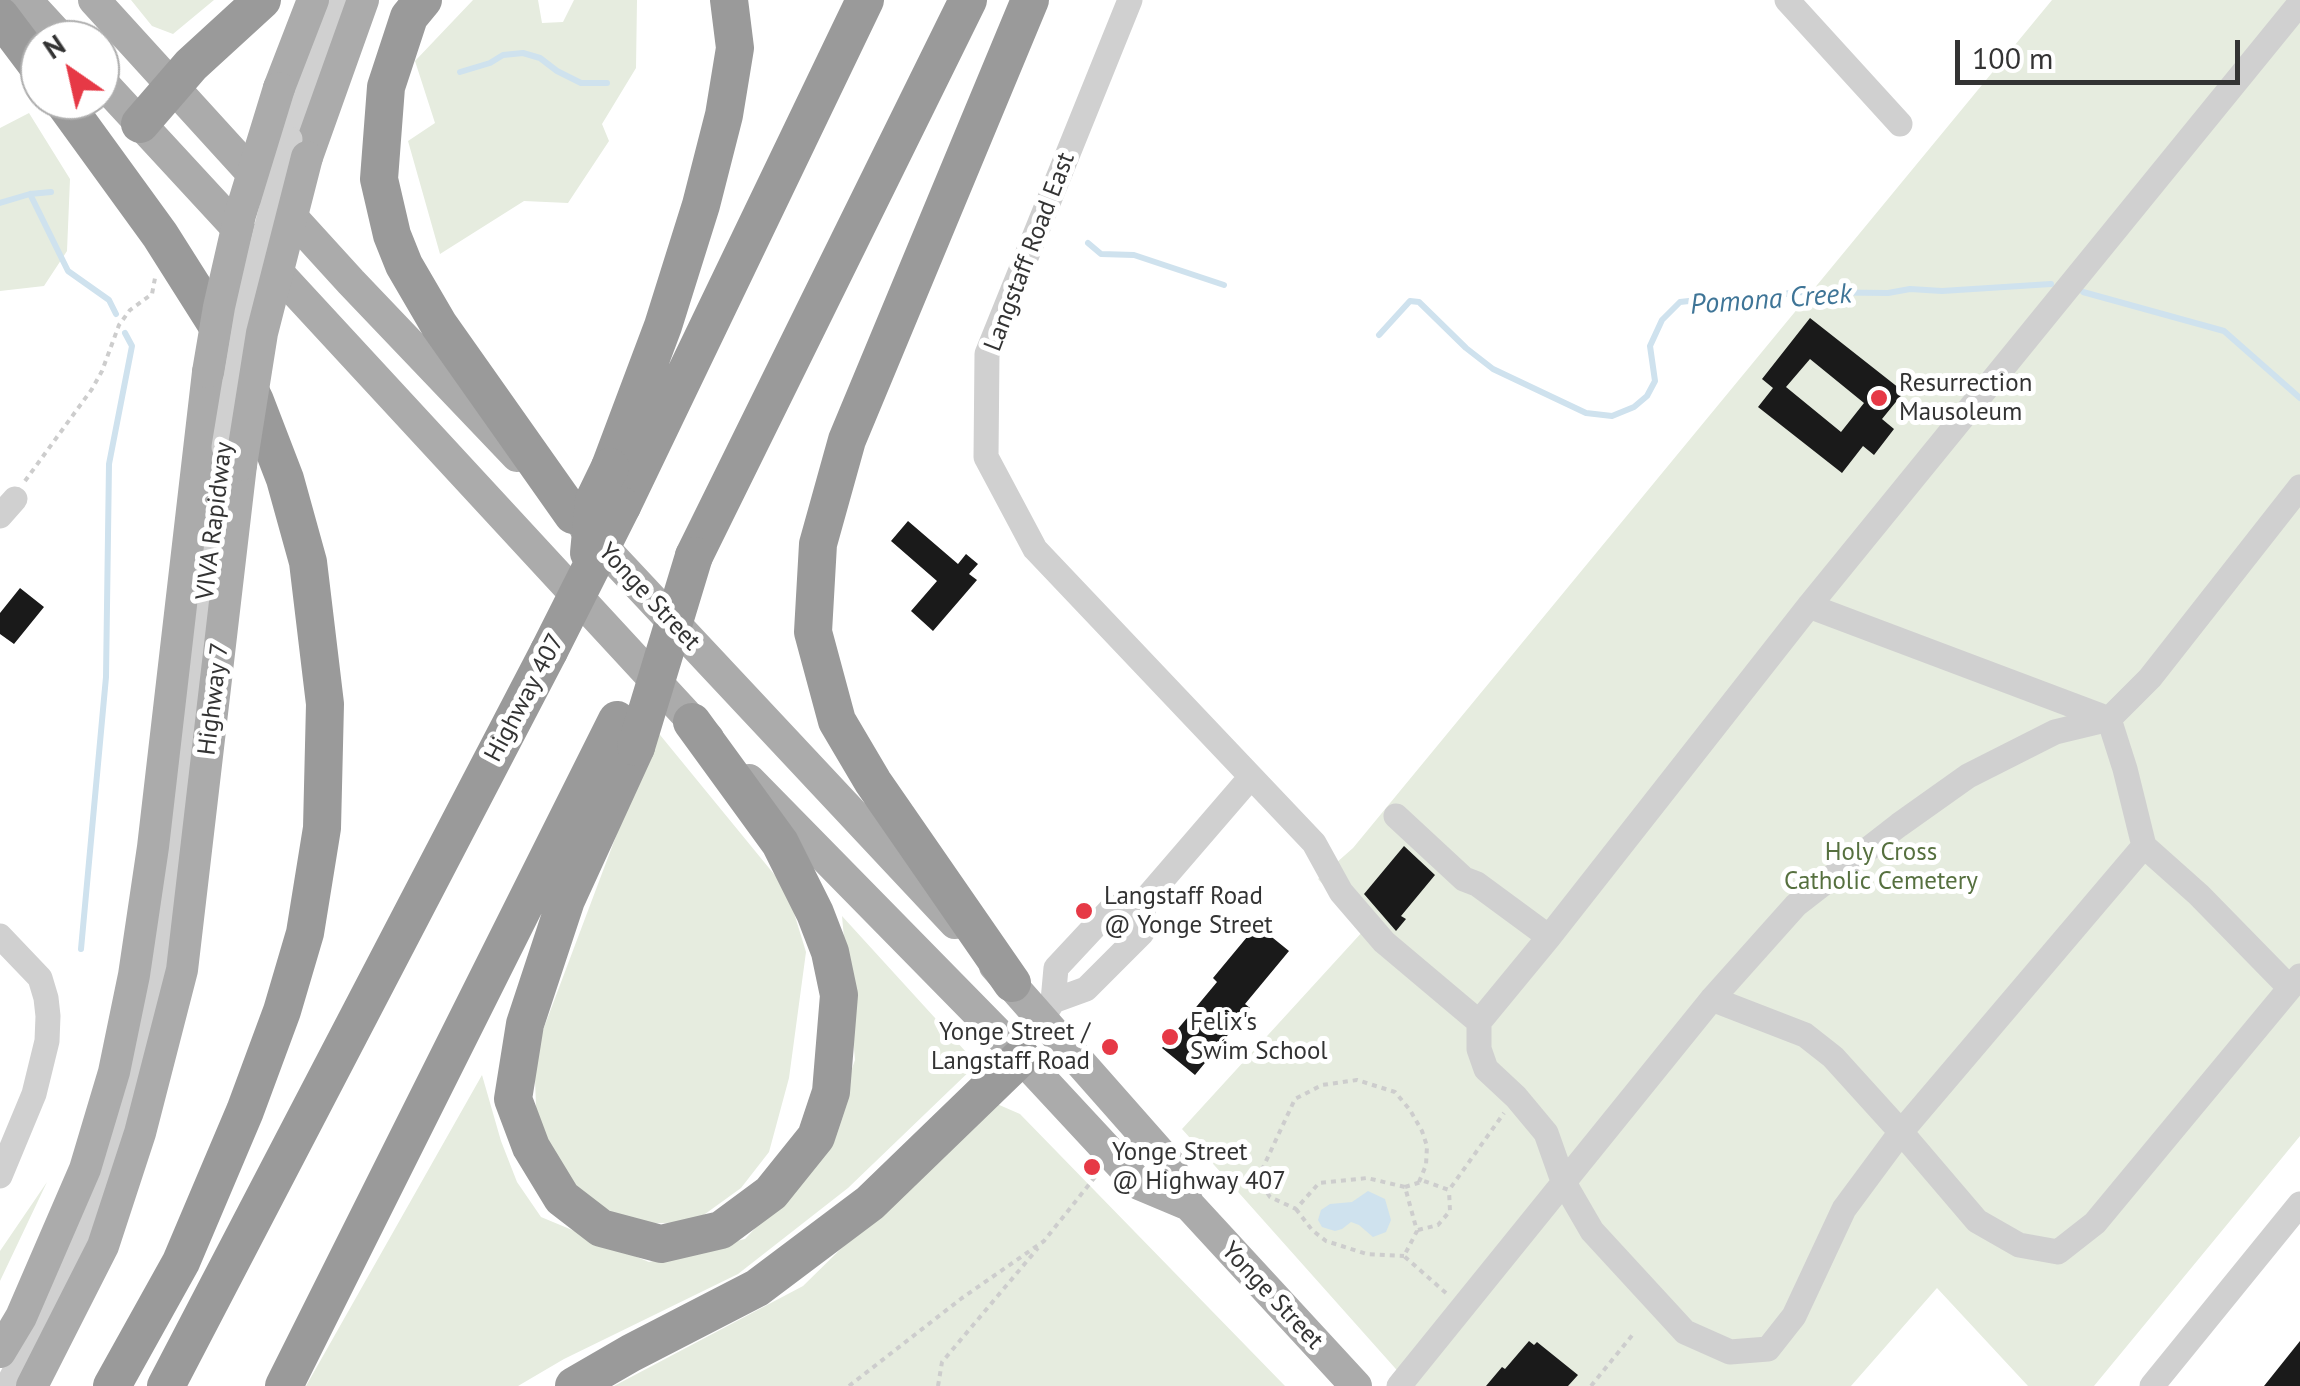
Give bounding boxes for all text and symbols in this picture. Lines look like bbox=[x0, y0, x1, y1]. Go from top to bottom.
north arrow bbox=[20, 20, 120, 120]
scale bar bbox=[1960, 20, 2245, 82]
text: N bbox=[36, 26, 72, 67]
text: 100 m bbox=[1972, 38, 2053, 77]
street label: Langstaff Road East bbox=[978, 148, 1082, 356]
water label: Pomona Creek bbox=[1689, 278, 1853, 322]
place label: Resurrection Mausoleum bbox=[1899, 369, 2032, 428]
marker: Resurrection Mausoleum bbox=[1868, 387, 1890, 409]
street label: VIVA Rapidway bbox=[190, 440, 240, 602]
street label: Yonge Street bbox=[592, 537, 706, 657]
street label: Highway 407 bbox=[479, 629, 571, 767]
street label: Highway 7 bbox=[192, 641, 236, 757]
park label: Holy Cross Catholic Cemetery bbox=[1784, 838, 1978, 897]
place label: Langstaff Road @ Yonge Street bbox=[1104, 882, 1273, 941]
marker: Langstaff Road @ Yonge Street bbox=[1073, 900, 1095, 922]
place label: Felix's Swim School bbox=[1190, 1008, 1328, 1067]
place label: Yonge Street / Langstaff Road bbox=[931, 1018, 1090, 1077]
marker: Felix's Swim School bbox=[1159, 1026, 1181, 1048]
marker: Yonge Street / Langstaff Road bbox=[1099, 1036, 1121, 1058]
place label: Yonge Street @ Highway 407 bbox=[1112, 1138, 1286, 1197]
marker: Yonge Street @ Highway 407 bbox=[1081, 1156, 1103, 1178]
street label: Yonge Street bbox=[1215, 1236, 1329, 1356]

